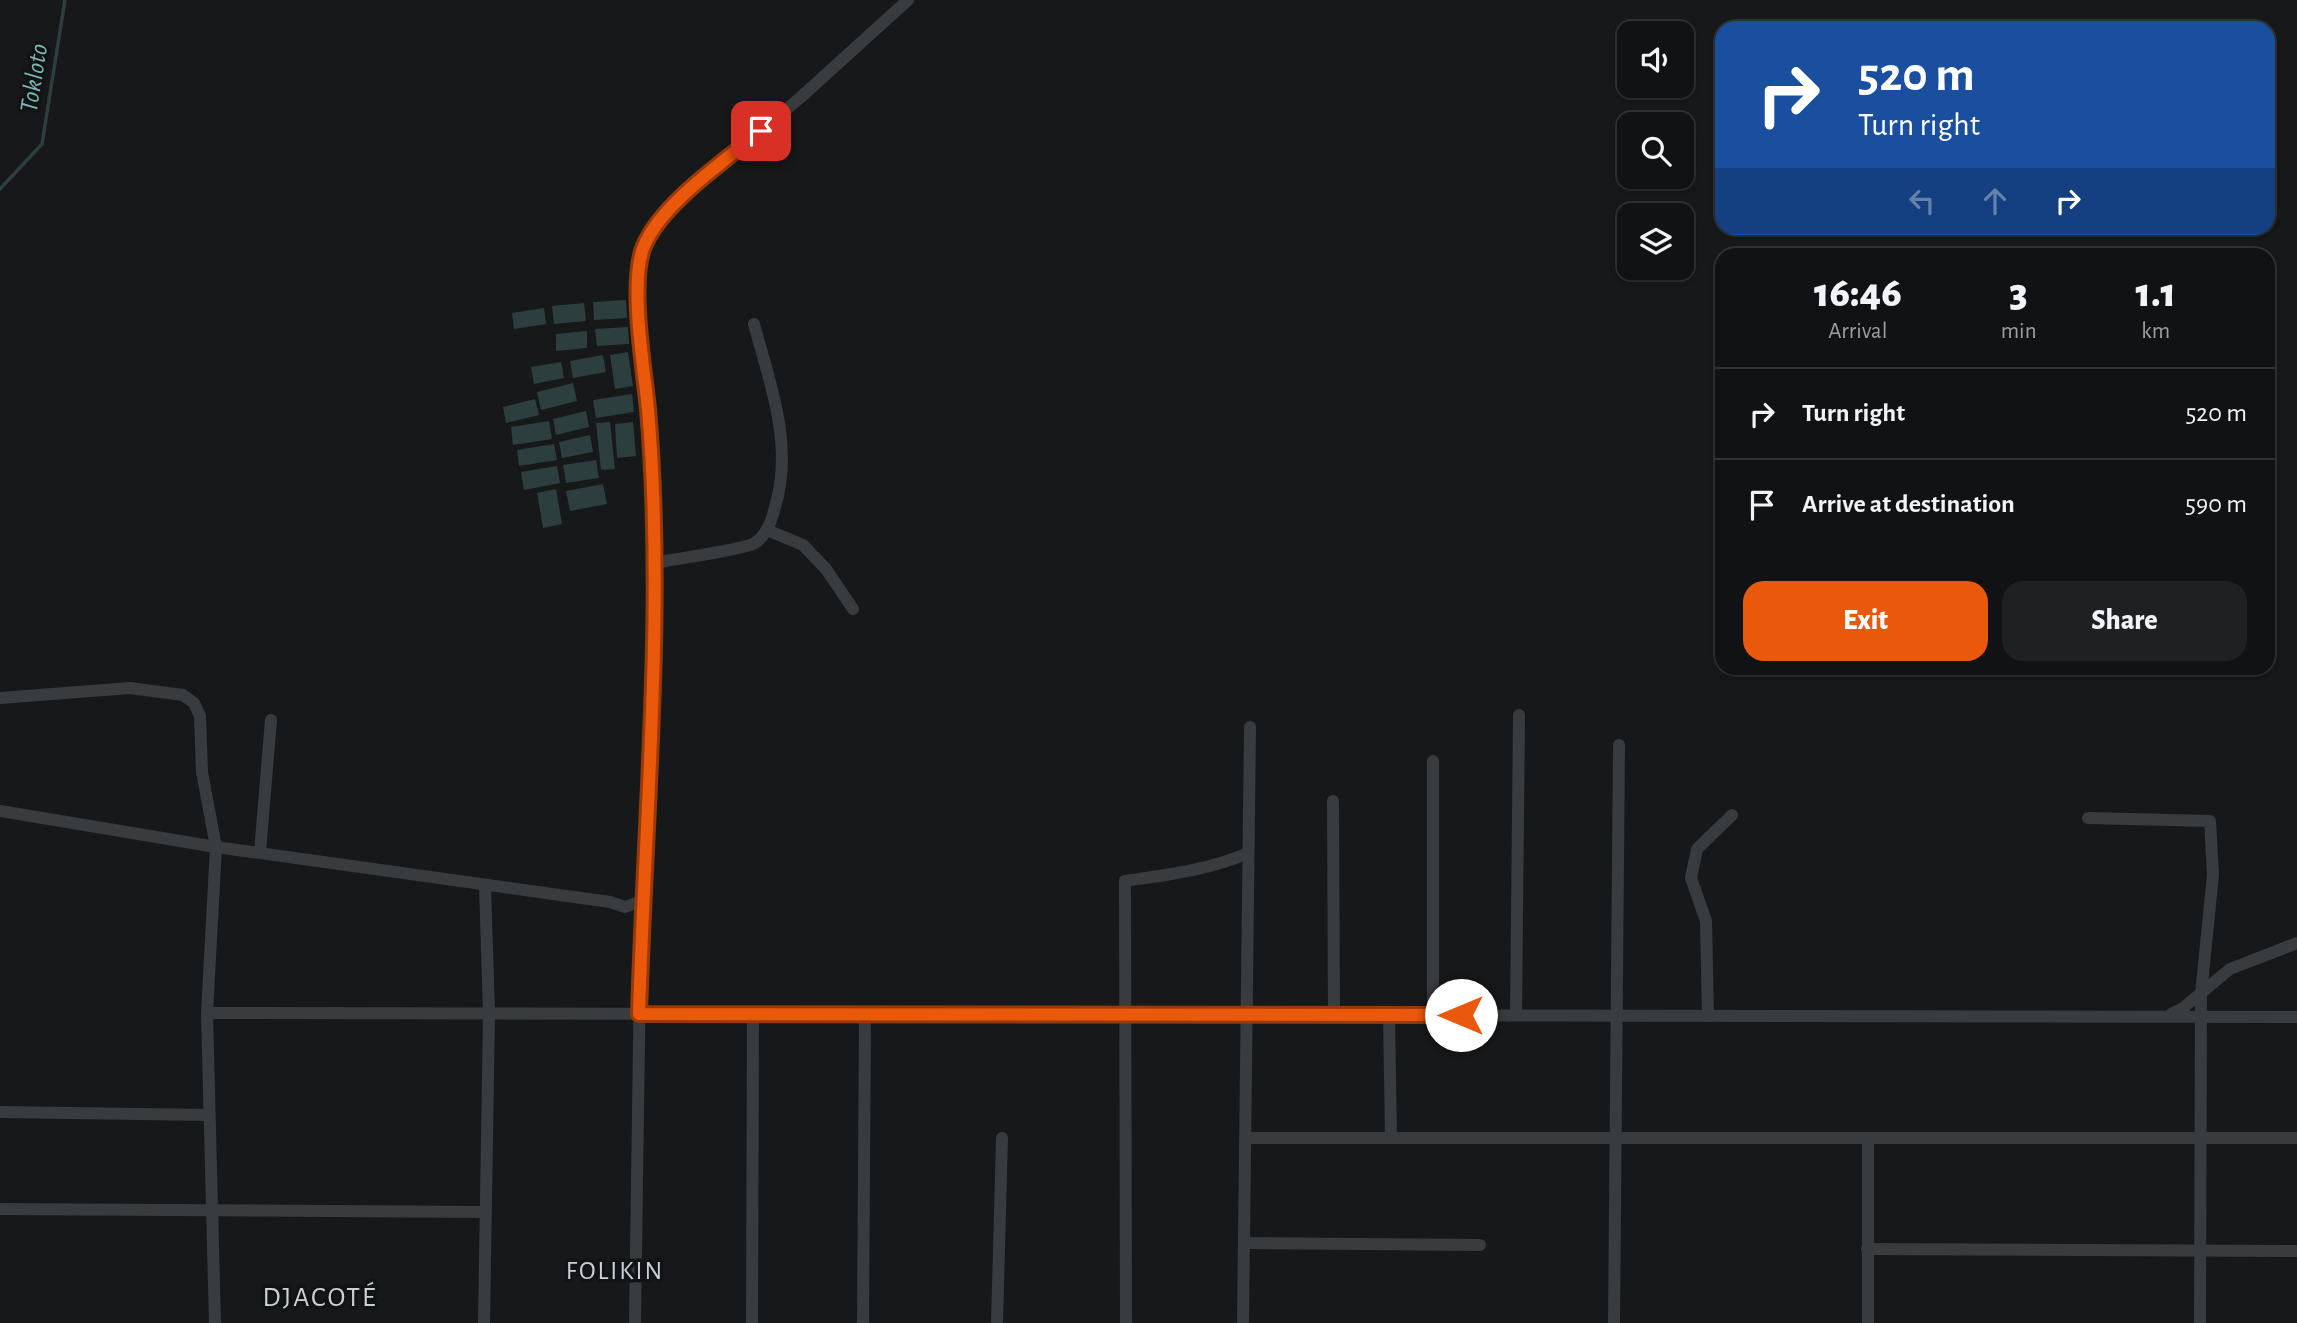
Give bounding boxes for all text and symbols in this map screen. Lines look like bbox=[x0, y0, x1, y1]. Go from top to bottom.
map controls bbox=[1617, 21, 1694, 280]
button: sound bbox=[1617, 21, 1694, 98]
water label: Tokloto bbox=[16, 42, 52, 114]
icon: right bbox=[1743, 49, 1834, 140]
text: 520 m bbox=[1858, 51, 1975, 100]
pin bbox=[731, 101, 791, 161]
text: Turn right bbox=[1858, 109, 1980, 141]
icon: arrive bbox=[742, 112, 780, 150]
button: search bbox=[1617, 112, 1694, 189]
icon: left bbox=[1903, 182, 1941, 220]
icon: ahead bbox=[1976, 182, 2014, 220]
icon: right bbox=[2049, 182, 2087, 220]
button: layers bbox=[1617, 203, 1694, 280]
text: 16:46 bbox=[1814, 272, 1902, 314]
text: 3 bbox=[2009, 272, 2028, 314]
text: 1.1 bbox=[2136, 272, 2176, 314]
text: Arrival bbox=[1828, 320, 1887, 343]
text: min bbox=[2001, 320, 2037, 343]
text: km bbox=[2141, 320, 2170, 343]
icon: right bbox=[1743, 395, 1781, 433]
text: Turn right bbox=[1802, 400, 1905, 426]
text: 520 m bbox=[2185, 400, 2247, 426]
icon: arrive bbox=[1743, 486, 1781, 524]
text: Arrive at destination bbox=[1802, 491, 2015, 517]
text: 590 m bbox=[2185, 491, 2247, 517]
button: Exit bbox=[1743, 581, 1988, 661]
button: Share bbox=[2002, 581, 2247, 661]
position arrow bbox=[1424, 978, 1498, 1052]
district label: FOLIKIN bbox=[566, 1258, 664, 1284]
district label: DJACOTÉ bbox=[263, 1281, 377, 1312]

